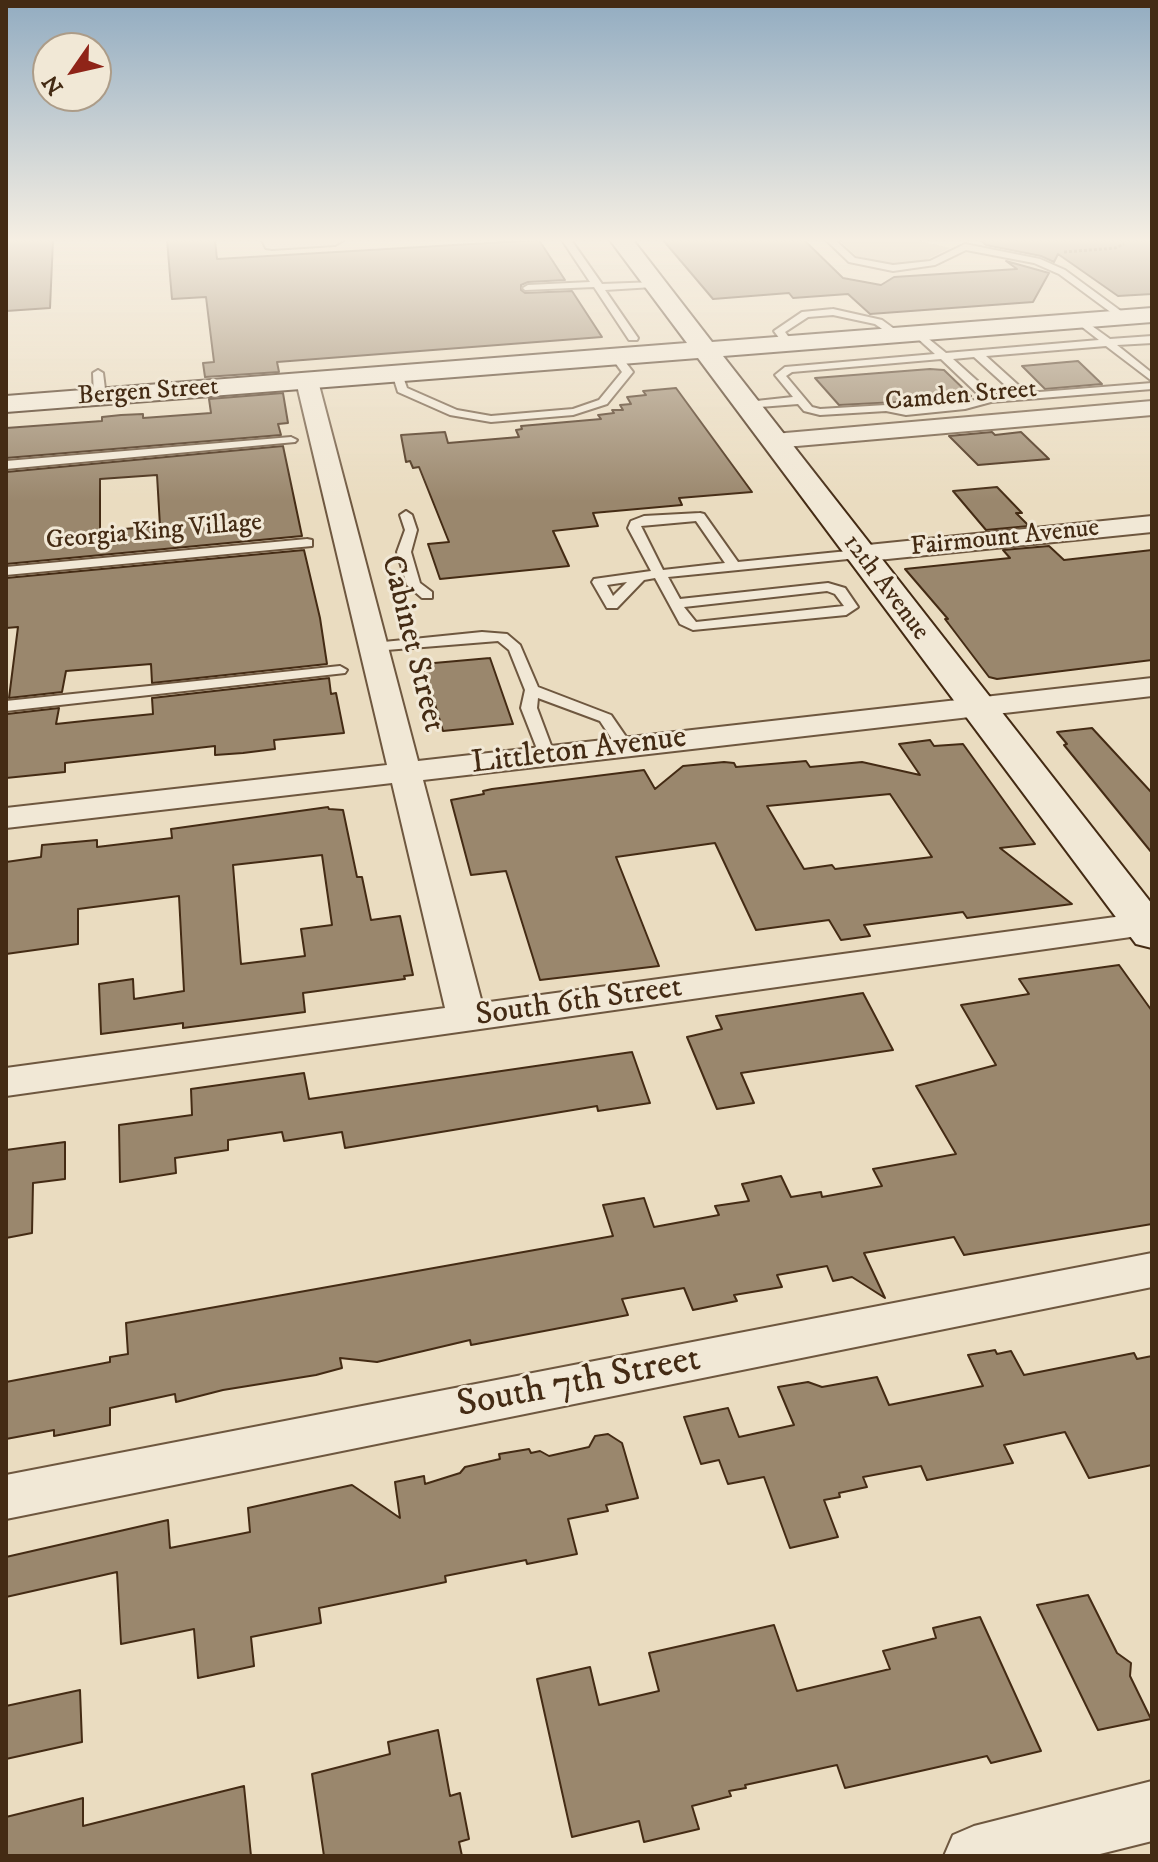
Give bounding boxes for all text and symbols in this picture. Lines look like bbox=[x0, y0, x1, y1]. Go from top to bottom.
north arrow bbox=[32, 32, 112, 112]
text: N bbox=[37, 70, 70, 100]
street label: Bergen Street bbox=[77, 373, 219, 413]
street label: Camden Street bbox=[884, 375, 1038, 419]
street label: Georgia King Village bbox=[45, 508, 263, 558]
street label: Fairmount Avenue bbox=[909, 514, 1101, 564]
street label: 12th Avenue bbox=[835, 529, 935, 647]
street label: Cabinet Street bbox=[371, 552, 451, 736]
street label: Littleton Avenue bbox=[469, 720, 689, 784]
street label: South 6th Street bbox=[473, 970, 685, 1036]
street label: South 7th Street bbox=[453, 1338, 705, 1430]

